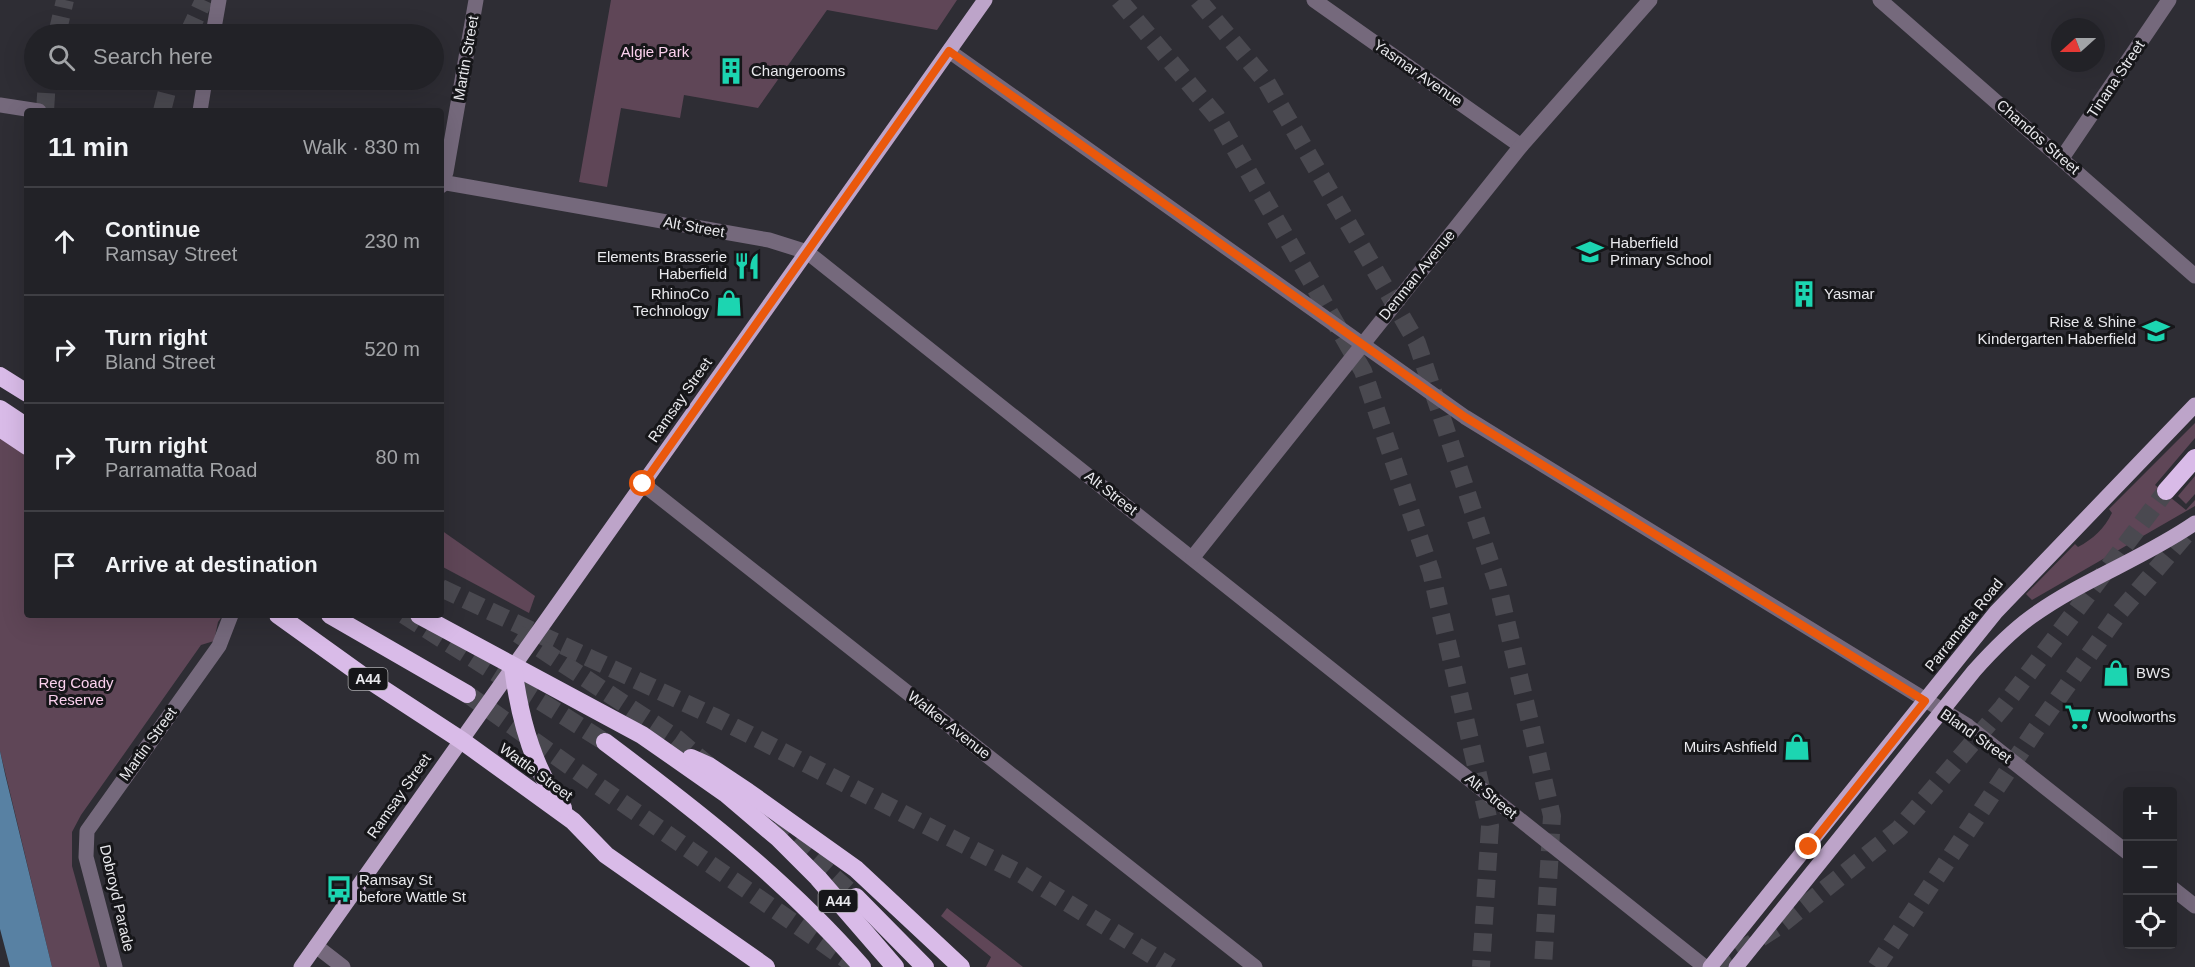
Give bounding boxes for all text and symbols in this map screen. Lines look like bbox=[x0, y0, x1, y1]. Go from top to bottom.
street label: Martin Street bbox=[450, 13, 481, 102]
north arrow bbox=[2051, 18, 2105, 72]
search box bbox=[24, 24, 444, 90]
street label: Yasmar Avenue bbox=[1371, 36, 1466, 110]
street label: Tinana Street bbox=[2084, 36, 2148, 121]
icon: search bbox=[45, 41, 78, 74]
park label: Algie Park bbox=[621, 43, 690, 60]
text: Search here bbox=[93, 44, 213, 69]
building icon: Changerooms bbox=[716, 56, 746, 86]
place label: Changerooms bbox=[751, 62, 845, 79]
street label: Chandos Street bbox=[1993, 96, 2084, 178]
text: 11 min bbox=[48, 132, 129, 162]
text: Walk · 830 m bbox=[303, 136, 420, 158]
street label: Alt Street bbox=[662, 213, 727, 240]
text: Continue bbox=[105, 217, 200, 242]
icon: ahead bbox=[48, 225, 81, 258]
street label: Denman Avenue bbox=[1375, 226, 1458, 323]
text: 230 m bbox=[364, 230, 420, 252]
place label: Haberfield Primary School bbox=[1610, 234, 1712, 268]
school or university icon: Haberfield Primary School bbox=[1575, 237, 1605, 267]
text: Ramsay Street bbox=[105, 243, 237, 265]
place label: Elements Brasserie Haberfield bbox=[597, 248, 727, 282]
restaurant icon: Elements Brasserie Haberfield bbox=[732, 251, 762, 281]
building icon: Yasmar bbox=[1789, 279, 1819, 309]
place label: RhinoCo Technology bbox=[633, 285, 709, 319]
place label: Yasmar bbox=[1824, 285, 1875, 302]
shop icon: RhinoCo Technology bbox=[714, 288, 744, 318]
place label: Rise & Shine Kindergarten Haberfield bbox=[1978, 313, 2136, 347]
school or university icon: Rise & Shine Kindergarten Haberfield bbox=[2141, 316, 2171, 346]
text: Turn right bbox=[105, 325, 207, 350]
icon: right bbox=[48, 333, 81, 366]
text: 520 m bbox=[364, 338, 420, 360]
text: Bland Street bbox=[105, 351, 215, 373]
street label: Ramsay Street bbox=[644, 354, 715, 445]
text: Turn right bbox=[105, 433, 207, 458]
icon: right bbox=[48, 441, 81, 474]
text: 80 m bbox=[376, 446, 420, 468]
text: Parramatta Road bbox=[105, 459, 257, 481]
street label: Alt Street bbox=[1082, 467, 1141, 519]
route start bbox=[629, 470, 655, 496]
icon: arrive bbox=[48, 549, 81, 582]
text: Arrive at destination bbox=[105, 552, 318, 577]
street label: Parramatta Road bbox=[1921, 575, 2006, 674]
shop icon: BWS bbox=[2101, 658, 2131, 688]
place label: BWS bbox=[2136, 664, 2170, 681]
road number: A44 bbox=[348, 668, 388, 690]
park label: Reg Coady Reserve bbox=[38, 674, 114, 708]
street label: Walker Avenue bbox=[905, 687, 994, 762]
supermarket icon: Woolworths bbox=[2063, 702, 2093, 732]
street label: Martin Street bbox=[115, 703, 180, 783]
street label: Bland Street bbox=[1938, 705, 2016, 767]
place label: Woolworths bbox=[2098, 708, 2176, 725]
shop icon: Muirs Ashfield bbox=[1782, 732, 1812, 762]
place label: Muirs Ashfield bbox=[1684, 738, 1777, 755]
street label: Wattle Street bbox=[496, 739, 577, 804]
street label: Ramsay Street bbox=[363, 750, 434, 841]
street label: Alt Street bbox=[1462, 770, 1521, 822]
map controls bbox=[2123, 787, 2177, 949]
button: + bbox=[2123, 787, 2177, 841]
route end bbox=[1795, 833, 1821, 859]
button: − bbox=[2123, 841, 2177, 895]
street label: Dobroyd Parade bbox=[97, 843, 138, 953]
place label: Ramsay St before Wattle St bbox=[359, 871, 467, 905]
bus stop icon: Ramsay St before Wattle St bbox=[324, 874, 354, 904]
road number: A44 bbox=[818, 890, 858, 912]
button: locate bbox=[2123, 895, 2177, 949]

